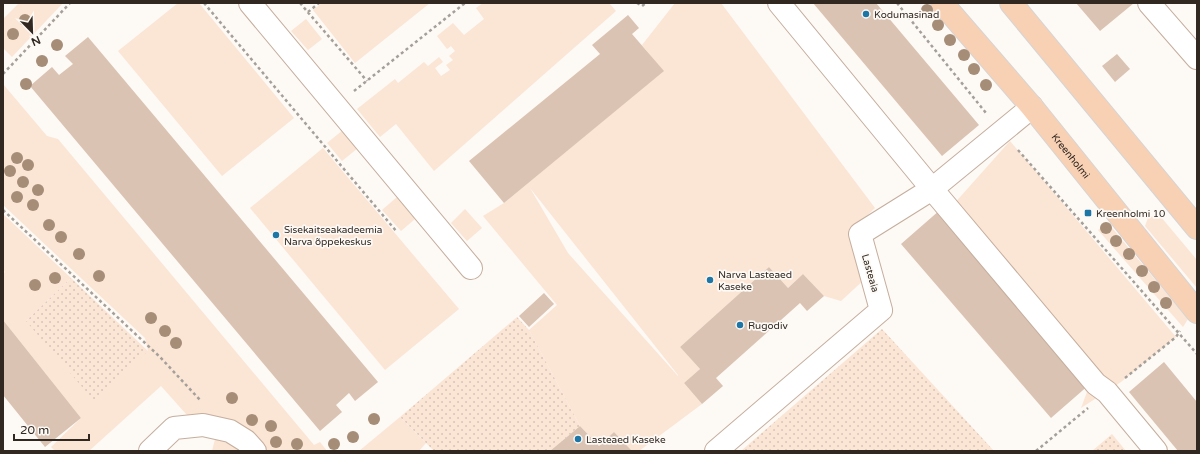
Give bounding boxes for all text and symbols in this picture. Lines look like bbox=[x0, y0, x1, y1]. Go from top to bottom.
marker: Kodumasinad bbox=[861, 9, 871, 19]
place label: Kodumasinad bbox=[874, 9, 939, 21]
north arrow bbox=[12, 12, 52, 52]
text: N bbox=[29, 33, 42, 48]
street label: Kreenholmi bbox=[1049, 131, 1092, 181]
marker: Kreenholmi 10 bbox=[1083, 208, 1093, 218]
place label: Kreenholmi 10 bbox=[1096, 208, 1165, 220]
place label: Sisekaitseakadeemia Narva õppekeskus bbox=[284, 224, 382, 248]
marker: Sisekaitseakadeemia Narva õppekeskus bbox=[271, 230, 281, 240]
street label: Lasteaia bbox=[859, 253, 881, 294]
place label: Narva Lasteaed Kaseke bbox=[718, 269, 792, 293]
marker: Narva Lasteaed Kaseke bbox=[705, 275, 715, 285]
marker: Rugodiv bbox=[735, 320, 745, 330]
place label: Rugodiv bbox=[748, 320, 788, 332]
scale bar bbox=[14, 416, 89, 442]
text: 20 m bbox=[20, 423, 49, 437]
marker: Lasteaed Kaseke bbox=[573, 434, 583, 444]
place label: Lasteaed Kaseke bbox=[586, 434, 666, 446]

